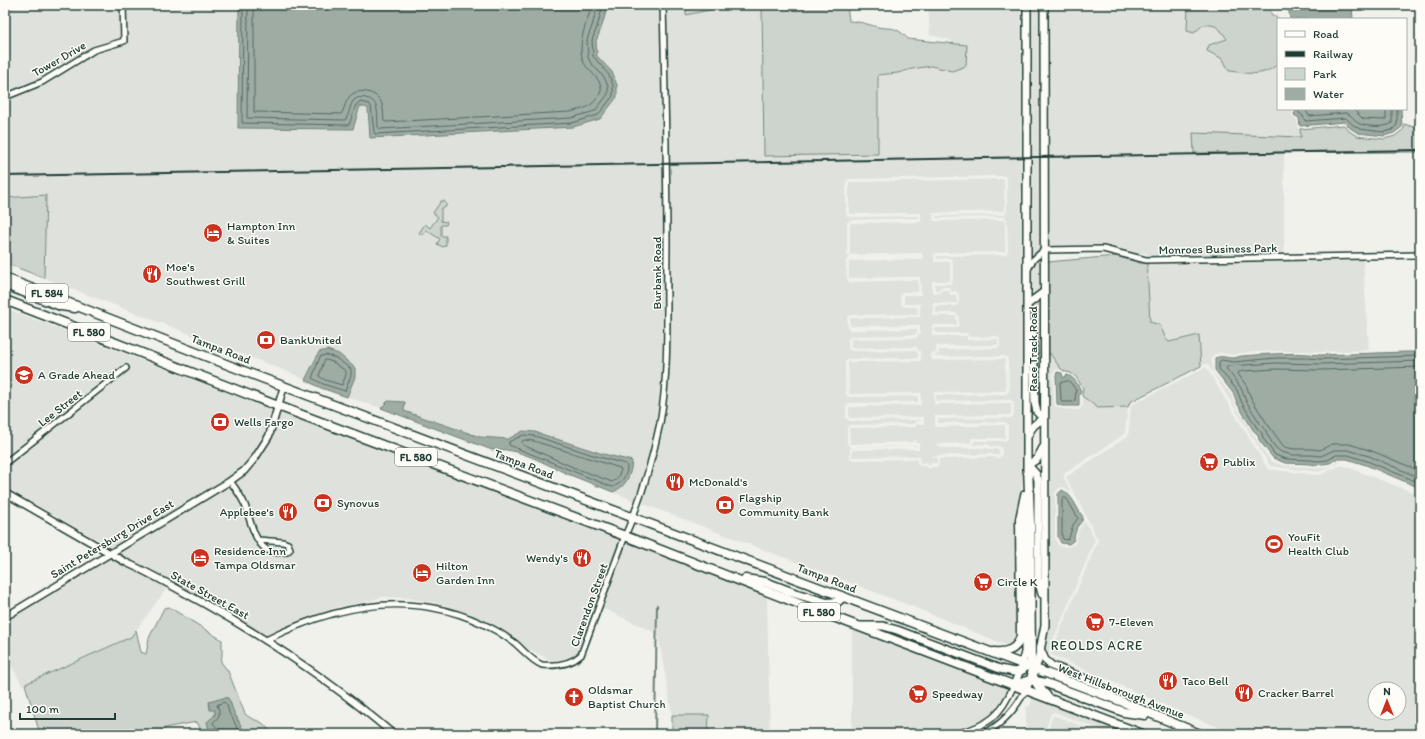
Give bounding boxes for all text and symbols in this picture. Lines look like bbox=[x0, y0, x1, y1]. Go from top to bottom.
legend bbox=[1277, 18, 1407, 110]
text: Road bbox=[1313, 27, 1339, 41]
street label: Tower Drive bbox=[30, 38, 88, 80]
text: Railway bbox=[1313, 47, 1353, 61]
text: Park bbox=[1313, 67, 1337, 81]
text: Water bbox=[1313, 87, 1344, 101]
place label: Hampton Inn & Suites bbox=[227, 219, 296, 247]
hotel icon: Hampton Inn & Suites bbox=[202, 222, 224, 244]
street label: Burbank Road bbox=[650, 236, 664, 310]
street label: Monroes Business Park bbox=[1159, 241, 1278, 257]
place label: Moe's Southwest Grill bbox=[166, 260, 246, 288]
restaurant icon: Moe's Southwest Grill bbox=[141, 263, 163, 285]
road number: FL 584 bbox=[26, 284, 68, 302]
street label: Race Track Road bbox=[1026, 306, 1040, 392]
road number: FL 580 bbox=[68, 323, 110, 341]
bank icon: BankUnited bbox=[255, 329, 277, 351]
street label: Tampa Road bbox=[189, 331, 253, 367]
place label: BankUnited bbox=[280, 333, 342, 347]
school or university icon: A Grade Ahead bbox=[13, 364, 35, 386]
place label: A Grade Ahead bbox=[38, 368, 116, 382]
street label: Lee Street bbox=[35, 386, 85, 430]
bank icon: Wells Fargo bbox=[209, 411, 231, 433]
place label: Wells Fargo bbox=[234, 415, 294, 429]
street label: Tampa Road bbox=[492, 446, 556, 482]
road number: FL 580 bbox=[395, 448, 437, 466]
supermarket icon: Publix bbox=[1198, 451, 1220, 473]
place label: Publix bbox=[1223, 455, 1255, 469]
restaurant icon: McDonald's bbox=[664, 471, 686, 493]
place label: McDonald's bbox=[689, 475, 748, 489]
place label: Flagship Community Bank bbox=[739, 491, 830, 519]
bank icon: Synovus bbox=[312, 492, 334, 514]
bank icon: Flagship Community Bank bbox=[714, 494, 736, 516]
street label: Saint Petersburg Drive East bbox=[48, 496, 177, 581]
place label: Synovus bbox=[337, 496, 379, 510]
restaurant icon: Applebee's bbox=[277, 501, 299, 523]
place label: Applebee's bbox=[220, 505, 274, 519]
place label: YouFit Health Club bbox=[1288, 530, 1349, 558]
sports icon: YouFit Health Club bbox=[1263, 533, 1285, 555]
place label: Residence Inn Tampa Oldsmar bbox=[214, 544, 296, 572]
hotel icon: Residence Inn Tampa Oldsmar bbox=[189, 547, 211, 569]
restaurant icon: Wendy's bbox=[571, 547, 593, 569]
place label: Wendy's bbox=[526, 551, 568, 565]
place label: Hilton Garden Inn bbox=[436, 559, 495, 587]
street label: Tampa Road bbox=[795, 560, 859, 596]
street label: Clarendon Street bbox=[567, 561, 611, 649]
hotel icon: Hilton Garden Inn bbox=[411, 562, 433, 584]
street label: State Street East bbox=[168, 568, 252, 623]
supermarket icon: Circle K bbox=[972, 571, 994, 593]
place label: Circle K bbox=[997, 575, 1038, 589]
road number: FL 580 bbox=[798, 603, 840, 621]
supermarket icon: 7-Eleven bbox=[1084, 611, 1106, 633]
place label: 7-Eleven bbox=[1109, 615, 1154, 629]
district label: REOLDS ACRE bbox=[1051, 638, 1143, 653]
street label: West Hillsborough Avenue bbox=[1056, 660, 1186, 722]
restaurant icon: Taco Bell bbox=[1157, 670, 1179, 692]
place label: Taco Bell bbox=[1182, 674, 1229, 688]
north arrow bbox=[1367, 681, 1407, 721]
restaurant icon: Cracker Barrel bbox=[1233, 682, 1255, 704]
place label: Oldsmar Baptist Church bbox=[588, 683, 666, 711]
supermarket icon: Speedway bbox=[907, 683, 929, 705]
text: N bbox=[1383, 685, 1391, 698]
church icon: Oldsmar Baptist Church bbox=[563, 686, 585, 708]
place label: Cracker Barrel bbox=[1258, 686, 1334, 700]
place label: Speedway bbox=[932, 687, 983, 701]
scale bar bbox=[20, 695, 115, 721]
text: 100 m bbox=[26, 702, 59, 716]

